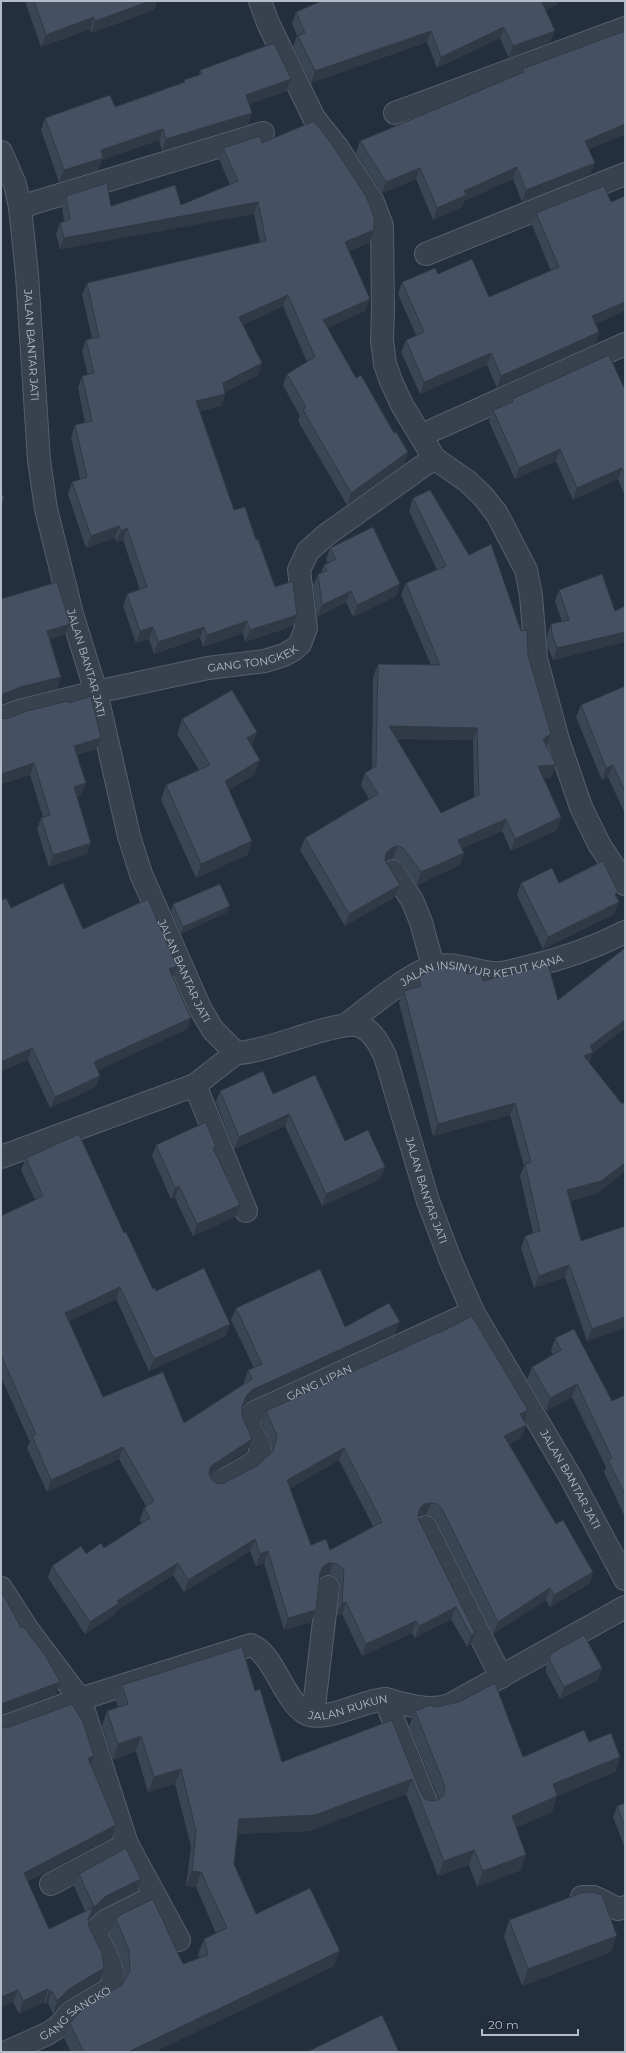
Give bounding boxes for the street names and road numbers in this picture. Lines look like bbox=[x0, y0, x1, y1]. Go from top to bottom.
street label: JALAN BANTAR JATI bbox=[21, 288, 42, 401]
street label: JALAN BANTAR JATI bbox=[64, 607, 108, 718]
street label: GANG TONGKEK bbox=[207, 642, 301, 675]
street label: JALAN BANTAR JATI bbox=[154, 916, 214, 1025]
street label: JALAN INSINYUR KETUT KANA bbox=[397, 951, 565, 990]
street label: JALAN BANTAR JATI bbox=[402, 1134, 451, 1246]
street label: GANG LIPAN bbox=[284, 1361, 354, 1404]
street label: JALAN BANTAR JATI bbox=[537, 1426, 604, 1531]
street label: JALAN RUKUN bbox=[306, 1692, 388, 1723]
street label: GANG SANGKO bbox=[37, 1983, 113, 2044]

